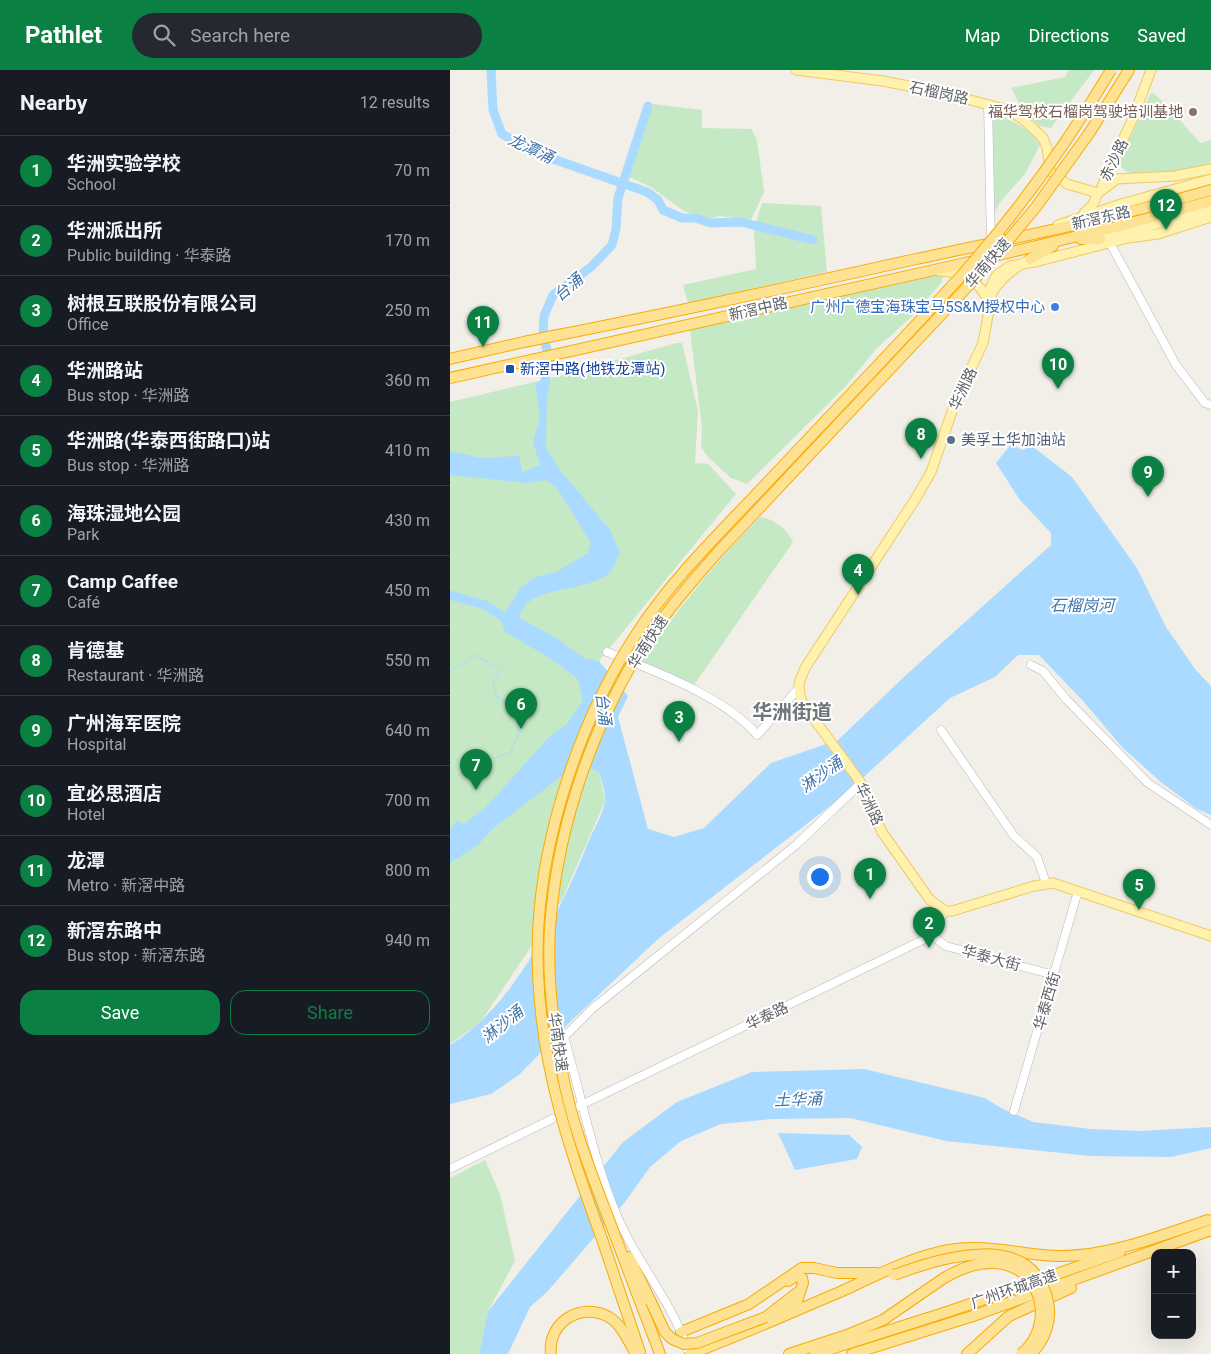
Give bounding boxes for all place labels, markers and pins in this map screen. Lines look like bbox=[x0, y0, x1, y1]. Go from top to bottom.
place label: 福华驾校石榴岗驾驶培训基地 bbox=[988, 103, 1183, 121]
marker: 福华驾校石榴岗驾驶培训基地 bbox=[1187, 106, 1199, 118]
pin: 12 bbox=[1150, 189, 1182, 230]
place label: 广州广德宝海珠宝马5S&M授权中心 bbox=[810, 298, 1045, 316]
marker: 广州广德宝海珠宝马5S&M授权中心 bbox=[1049, 301, 1061, 313]
pin: 11 bbox=[467, 306, 499, 347]
pin: 10 bbox=[1042, 348, 1074, 389]
place label: 新滘中路(地铁龙潭站) bbox=[520, 360, 665, 378]
marker: 新滘中路(地铁龙潭站) bbox=[504, 363, 516, 375]
pin: 8 bbox=[905, 418, 937, 459]
place label: 美孚土华加油站 bbox=[961, 431, 1066, 449]
marker: 美孚土华加油站 bbox=[945, 434, 957, 446]
pin: 9 bbox=[1132, 456, 1164, 497]
pin: 4 bbox=[842, 554, 874, 595]
pin: 6 bbox=[505, 688, 537, 729]
pin: 3 bbox=[663, 701, 695, 742]
pin: 7 bbox=[460, 749, 492, 790]
pin: 1 bbox=[854, 858, 886, 899]
pin: 5 bbox=[1123, 869, 1155, 910]
pin: 2 bbox=[913, 907, 945, 948]

